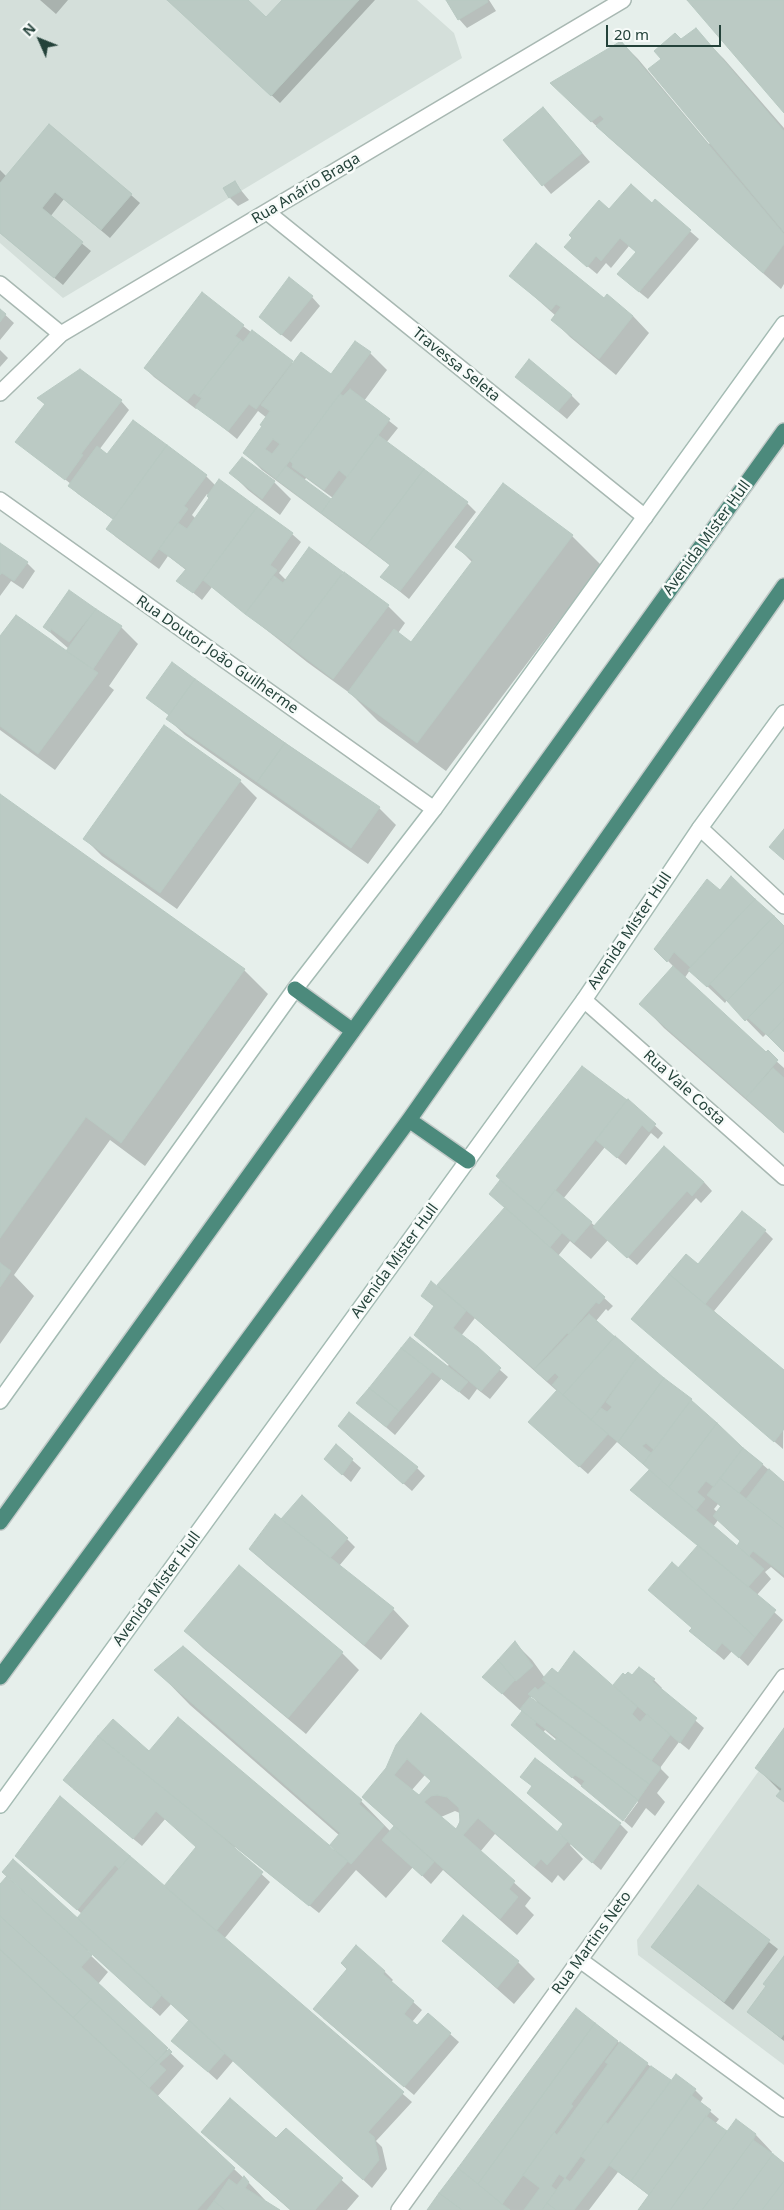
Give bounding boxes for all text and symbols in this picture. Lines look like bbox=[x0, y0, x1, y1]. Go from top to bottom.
north arrow bbox=[15, 15, 65, 65]
scale bar bbox=[609, 15, 724, 47]
text: N bbox=[18, 19, 40, 40]
text: 20 m bbox=[614, 24, 649, 44]
street label: Rua Anário Braga bbox=[249, 150, 363, 228]
street label: Travessa Seleta bbox=[409, 324, 503, 406]
street label: Avenida Mister Hull bbox=[659, 477, 755, 599]
street label: Rua Doutor João Guilherme bbox=[133, 592, 301, 718]
street label: Avenida Mister Hull bbox=[584, 869, 676, 993]
street label: Rua Vale Costa bbox=[639, 1047, 729, 1129]
street label: Avenida Mister Hull bbox=[347, 1200, 443, 1322]
street label: Avenida Mister Hull bbox=[109, 1528, 205, 1650]
street label: Rua Martins Neto bbox=[549, 1888, 635, 1998]

